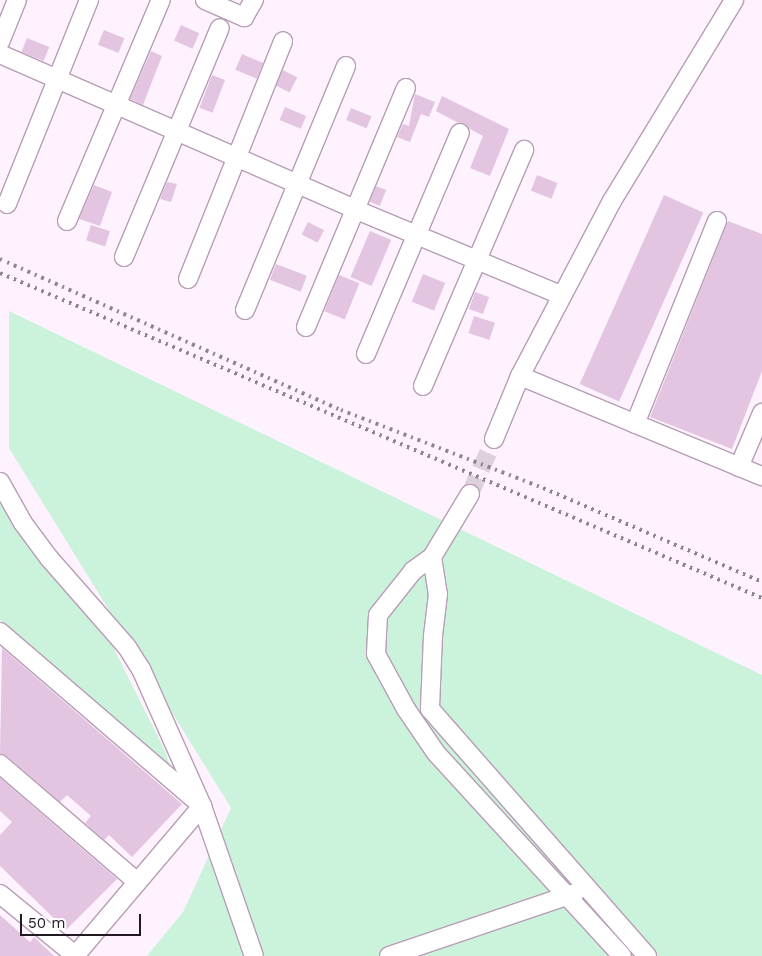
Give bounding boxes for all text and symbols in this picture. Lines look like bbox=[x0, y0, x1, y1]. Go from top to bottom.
scale bar bbox=[22, 904, 144, 936]
text: 50 m bbox=[28, 914, 65, 932]

